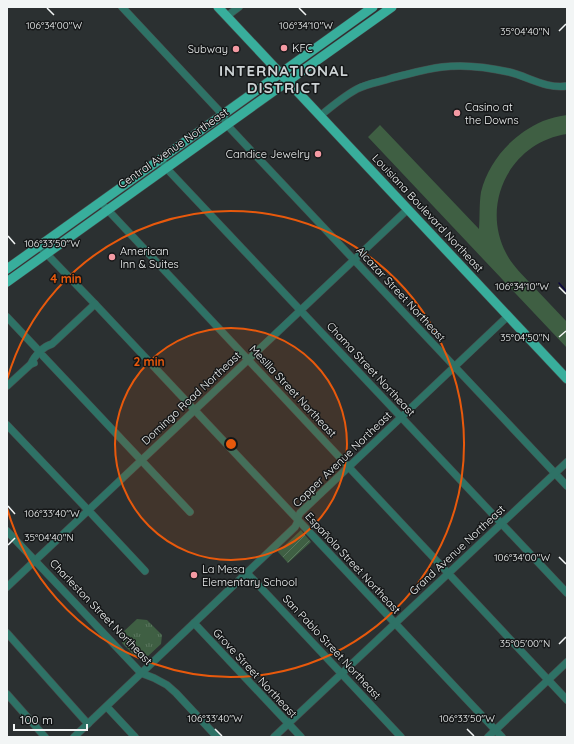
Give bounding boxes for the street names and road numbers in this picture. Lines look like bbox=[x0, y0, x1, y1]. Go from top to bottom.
street label: Central Avenue Northeast bbox=[115, 105, 231, 191]
street label: Louisiana Boulevard Northeast bbox=[369, 151, 487, 275]
street label: Alcazar Street Northeast bbox=[353, 244, 449, 345]
street label: Chama Street Northeast bbox=[324, 319, 418, 419]
street label: Mesilla Street Northeast bbox=[247, 342, 340, 440]
street label: Domingo Road Northeast bbox=[138, 348, 244, 448]
street label: Copper Avenue Northeast bbox=[290, 408, 394, 510]
street label: Grand Avenue Northeast bbox=[406, 502, 508, 598]
street label: Española Street Northeast bbox=[302, 509, 404, 617]
street label: Charleston Street Northeast bbox=[47, 556, 155, 668]
street label: San Pablo Street Northeast bbox=[280, 592, 384, 702]
street label: Grove Street Northeast bbox=[210, 625, 300, 721]

